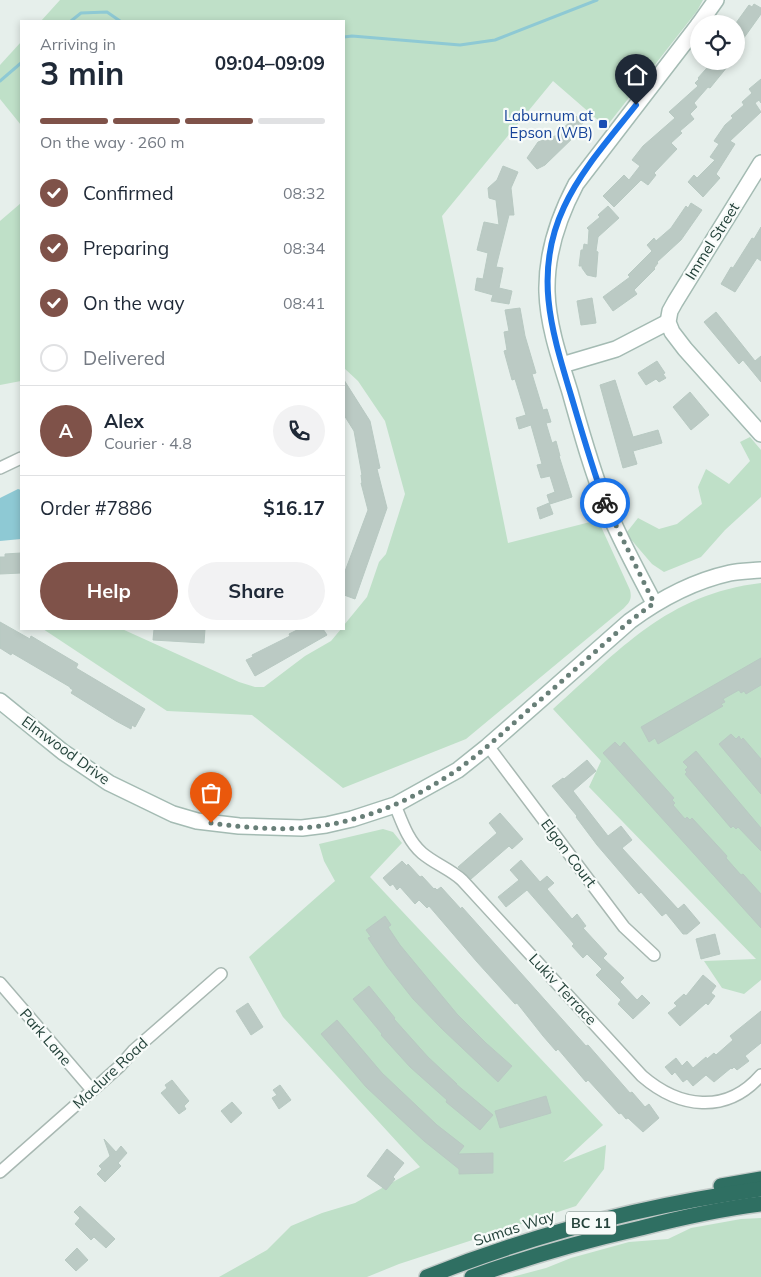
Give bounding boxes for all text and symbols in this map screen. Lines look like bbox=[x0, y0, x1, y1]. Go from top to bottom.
map controls bbox=[690, 15, 745, 70]
button: locate bbox=[690, 15, 745, 70]
text: Arriving in bbox=[40, 34, 116, 54]
text: 09:04–09:09 bbox=[215, 51, 325, 75]
text: 3 min bbox=[40, 53, 124, 93]
pin bbox=[615, 54, 657, 105]
icon: home bbox=[622, 61, 650, 89]
place label: Laburnum at Epson (WB) bbox=[504, 106, 593, 142]
marker: Laburnum at Epson (WB) bbox=[597, 118, 609, 130]
text: On the way · 260 m bbox=[40, 132, 185, 152]
icon: check bbox=[40, 179, 68, 207]
text: Confirmed bbox=[83, 181, 174, 205]
text: 08:32 bbox=[283, 183, 325, 203]
street label: Immel Street bbox=[681, 199, 743, 283]
icon: check bbox=[40, 234, 68, 262]
text: Preparing bbox=[83, 236, 169, 260]
text: 08:34 bbox=[283, 238, 325, 258]
icon: check bbox=[40, 289, 68, 317]
text: On the way bbox=[83, 291, 185, 315]
text: 08:41 bbox=[283, 293, 325, 313]
text: Delivered bbox=[83, 346, 165, 370]
button: phone bbox=[273, 405, 325, 457]
text: Alex bbox=[104, 409, 144, 433]
text: A bbox=[59, 419, 73, 443]
text: Courier · 4.8 bbox=[104, 433, 192, 453]
courier bbox=[580, 478, 630, 528]
icon: bike bbox=[591, 489, 619, 517]
text: Order #7886 bbox=[40, 496, 152, 520]
text: $16.17 bbox=[263, 496, 325, 520]
button: Help bbox=[40, 562, 178, 620]
button: Share bbox=[188, 562, 325, 620]
street label: Elmwood Drive bbox=[18, 712, 114, 788]
pin bbox=[190, 772, 232, 823]
icon: bag bbox=[197, 779, 225, 807]
street label: Elgon Court bbox=[537, 815, 601, 891]
street label: Lukiv Terrace bbox=[525, 949, 601, 1029]
street label: Park Lane bbox=[16, 1004, 76, 1070]
street label: Maclure Road bbox=[69, 1033, 151, 1113]
street label: Sumas Way bbox=[471, 1206, 557, 1250]
road number: BC 11 bbox=[566, 1212, 616, 1234]

